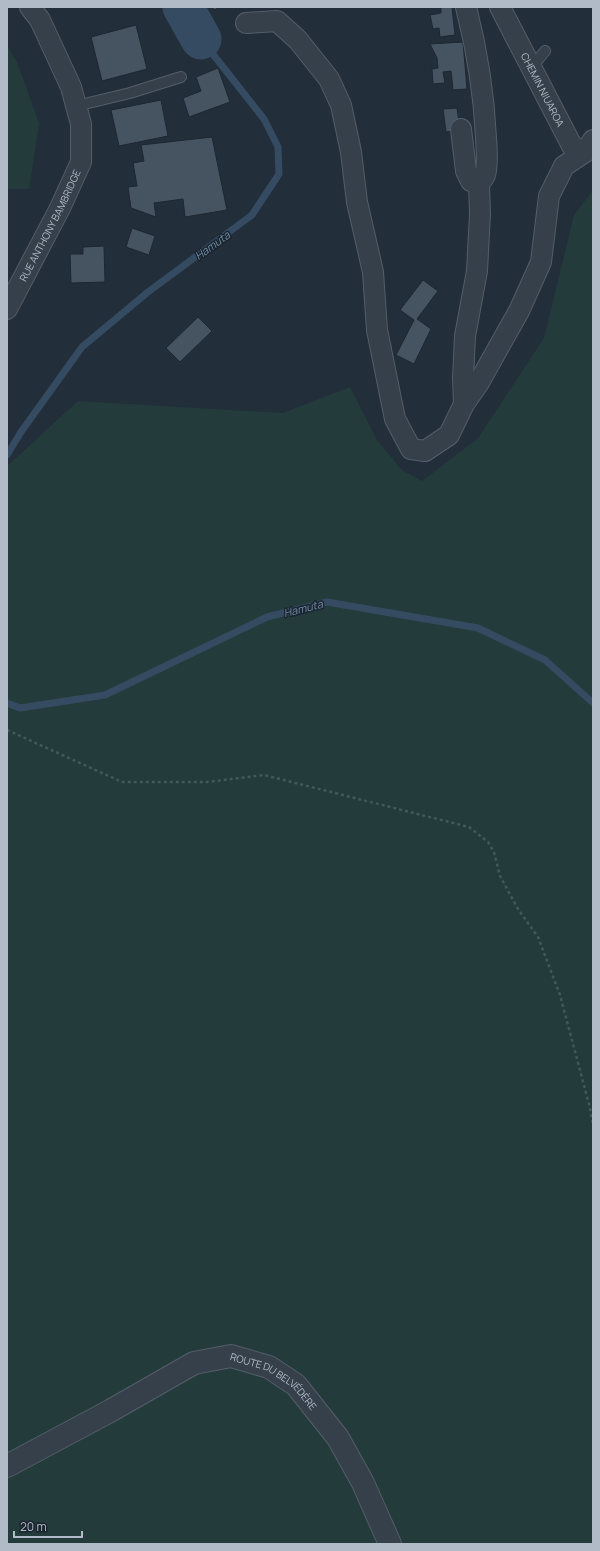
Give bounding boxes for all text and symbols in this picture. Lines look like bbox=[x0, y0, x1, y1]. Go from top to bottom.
street label: CHEMIN NIUAROA bbox=[518, 50, 568, 129]
street label: RUE ANTHONY BAMBRIDGE bbox=[16, 167, 84, 284]
water label: Hamuta bbox=[191, 227, 233, 263]
water label: Hamuta bbox=[282, 596, 325, 620]
street label: ROUTE DU BELVÉDÈRE bbox=[229, 1349, 320, 1413]
scale bar bbox=[14, 1513, 82, 1539]
text: 20 m bbox=[20, 1518, 47, 1535]

